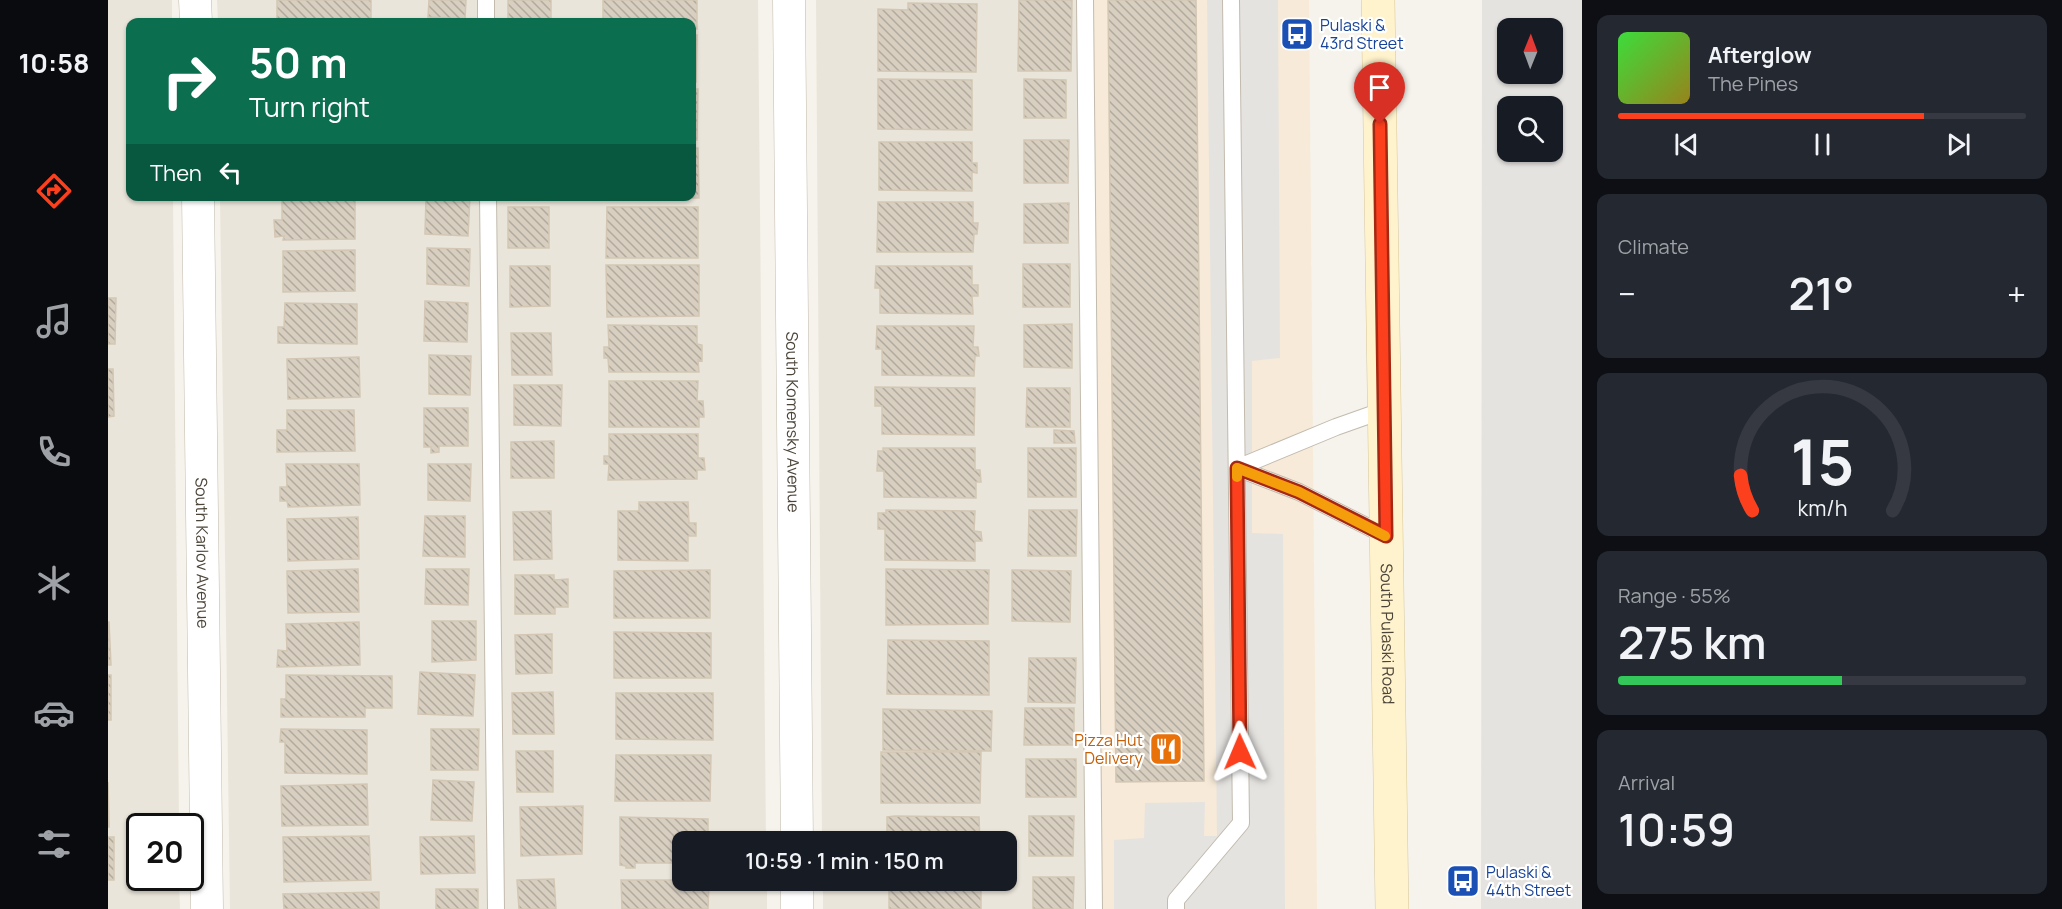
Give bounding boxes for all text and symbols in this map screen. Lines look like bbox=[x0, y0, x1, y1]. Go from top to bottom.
place label: Pulaski & 43rd Street bbox=[1320, 14, 1404, 54]
bus stop icon: Pulaski & 43rd Street bbox=[1279, 16, 1315, 52]
north arrow bbox=[1497, 18, 1563, 84]
map controls bbox=[1497, 18, 1563, 162]
text: 50 m bbox=[249, 33, 347, 91]
text: Afterglow bbox=[1708, 40, 1812, 70]
icon: right bbox=[150, 42, 228, 120]
text: 10:58 bbox=[18, 44, 90, 81]
pin bbox=[1354, 62, 1405, 124]
text: The Pines bbox=[1708, 70, 1798, 97]
icon: arrive bbox=[1363, 71, 1396, 104]
text: Turn right bbox=[249, 88, 370, 125]
button: search bbox=[1497, 96, 1563, 162]
icon: previous bbox=[1670, 128, 1703, 161]
icon: pause bbox=[1806, 128, 1839, 161]
icon: next bbox=[1942, 128, 1975, 161]
icon: left bbox=[214, 156, 247, 189]
text: Then bbox=[150, 158, 202, 188]
icon: directions bbox=[33, 170, 75, 212]
text: Climate bbox=[1618, 233, 1689, 260]
text: 21° bbox=[1789, 262, 1854, 324]
text: − bbox=[1618, 271, 1636, 316]
text: + bbox=[2007, 271, 2026, 316]
icon: music bbox=[33, 300, 75, 342]
street label: South Komensky Avenue bbox=[781, 331, 805, 513]
text: 15 bbox=[1790, 419, 1854, 505]
icon: phone bbox=[33, 431, 75, 473]
street label: South Karlov Avenue bbox=[191, 477, 214, 629]
text: km/h bbox=[1797, 494, 1847, 523]
icon: climate bbox=[33, 562, 75, 604]
street label: South Pulaski Road bbox=[1376, 563, 1400, 705]
text: Range · 55% bbox=[1618, 582, 1731, 609]
text: 275 km bbox=[1618, 611, 1766, 673]
icon: car bbox=[33, 692, 75, 734]
position arrow bbox=[1208, 720, 1272, 784]
place label: Pizza Hut Delivery bbox=[1074, 729, 1144, 769]
restaurant icon: Pizza Hut Delivery bbox=[1148, 731, 1184, 767]
text: Arrival bbox=[1618, 769, 1675, 796]
text: 10:59 bbox=[1618, 798, 1735, 860]
speed limit sign: 20 bbox=[126, 813, 204, 891]
icon: filters bbox=[33, 823, 75, 865]
text: 10:59 · 1 min · 150 m bbox=[745, 846, 944, 876]
place label: Pulaski & 44th Street bbox=[1486, 861, 1571, 901]
bus stop icon: Pulaski & 44th Street bbox=[1445, 863, 1481, 899]

